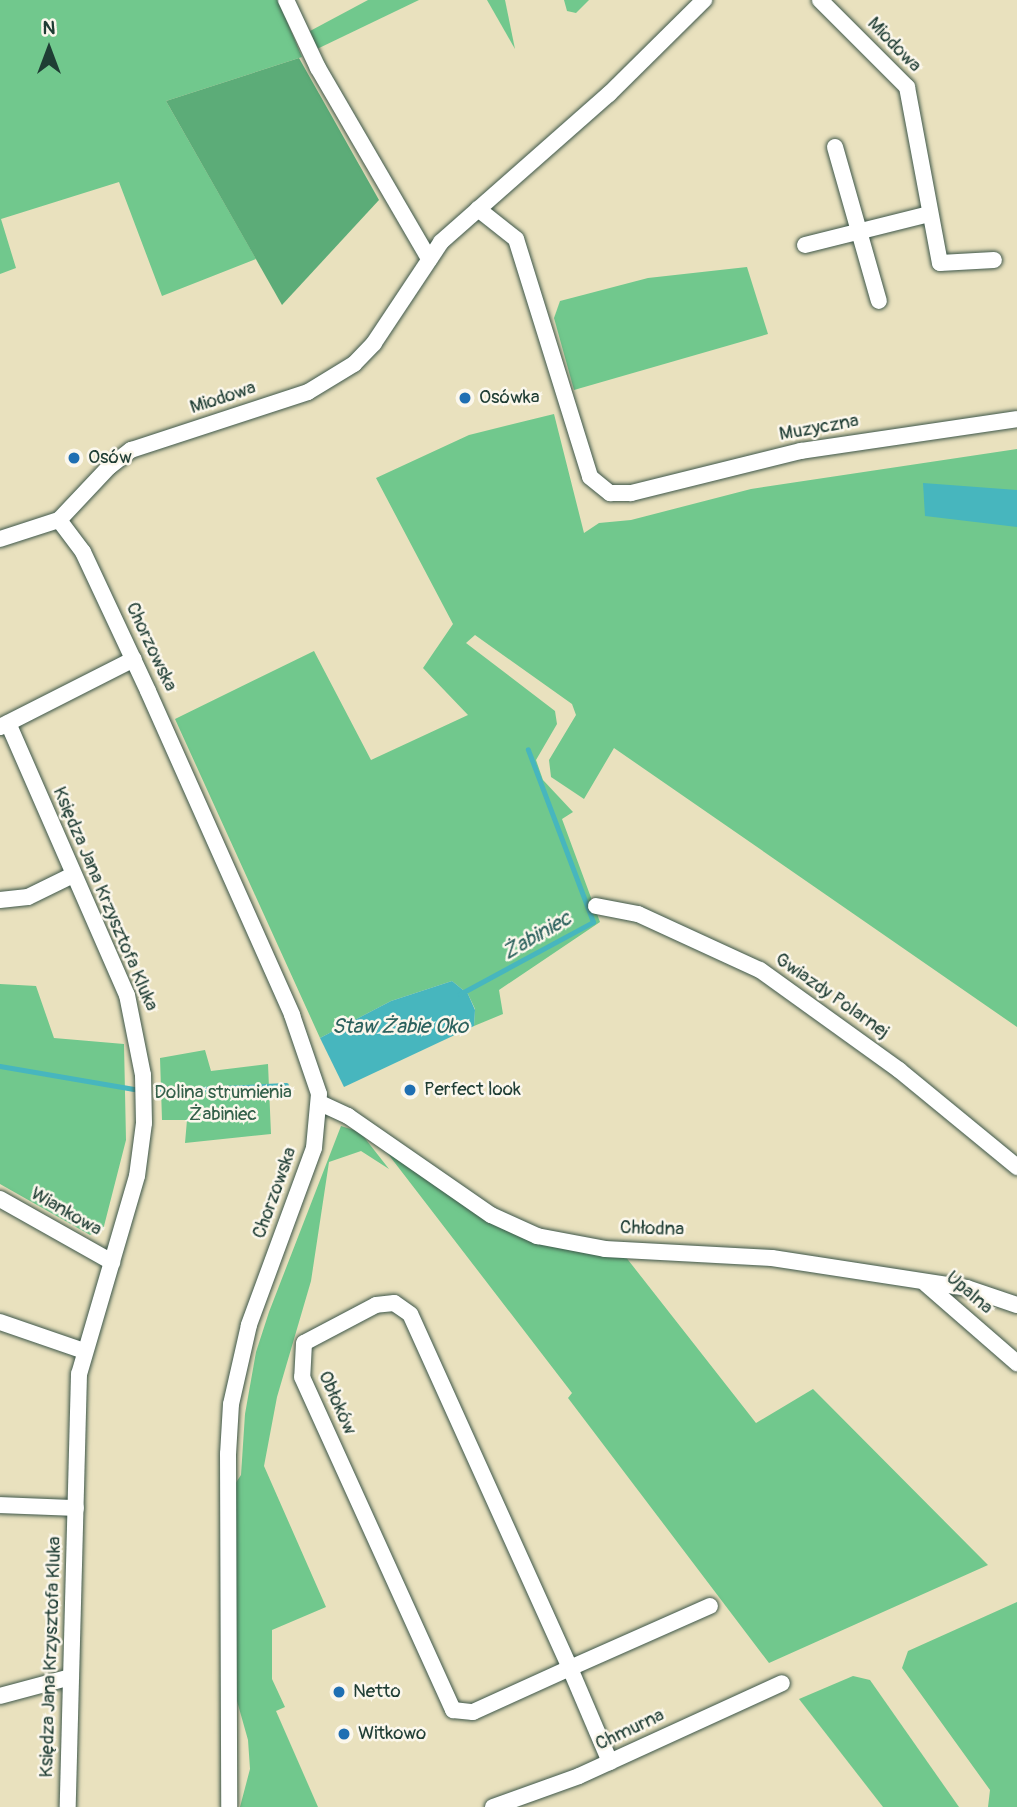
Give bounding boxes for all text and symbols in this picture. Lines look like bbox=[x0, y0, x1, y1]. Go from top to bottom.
street label: Miodowa bbox=[862, 13, 926, 77]
north arrow bbox=[14, 14, 84, 84]
text: N bbox=[43, 16, 55, 40]
street label: Miodowa bbox=[187, 377, 259, 419]
place label: Osówka bbox=[479, 387, 540, 409]
marker: Osówka bbox=[457, 390, 473, 406]
street label: Muzyczna bbox=[777, 410, 861, 446]
place label: Osów bbox=[88, 447, 132, 469]
marker: Osów bbox=[66, 450, 82, 466]
street label: Chorzowska bbox=[120, 599, 182, 695]
street label: Księdza Jana Krzysztofa Kluka bbox=[47, 783, 163, 1015]
water label: Żabiniec bbox=[498, 906, 576, 966]
street label: Gwiazdy Polarnej bbox=[770, 948, 894, 1044]
water label: Staw Żabie Oko bbox=[332, 1014, 468, 1040]
place label: Perfect look bbox=[424, 1079, 521, 1101]
park label: Dolina strumienia Żabiniec bbox=[154, 1082, 292, 1126]
marker: Perfect look bbox=[402, 1082, 418, 1098]
street label: Chorzowska bbox=[248, 1144, 302, 1242]
street label: Wiankowa bbox=[26, 1183, 106, 1241]
street label: Chłodna bbox=[619, 1216, 685, 1242]
street label: Upalna bbox=[941, 1267, 997, 1319]
street label: Obłoków bbox=[313, 1368, 361, 1438]
street label: Księdza Jana Krzysztofa Kluka bbox=[35, 1536, 67, 1778]
place label: Netto bbox=[353, 1681, 401, 1703]
marker: Netto bbox=[331, 1684, 347, 1700]
street label: Chmurna bbox=[592, 1704, 668, 1756]
place label: Witkowo bbox=[358, 1723, 426, 1745]
marker: Witkowo bbox=[336, 1726, 352, 1742]

